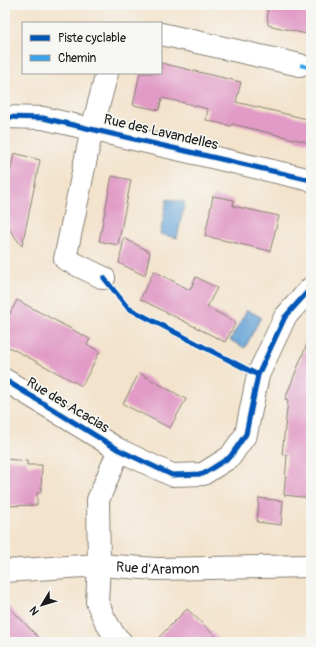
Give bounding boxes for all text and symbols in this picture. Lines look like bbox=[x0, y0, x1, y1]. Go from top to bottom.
legend bbox=[22, 22, 162, 74]
text: Piste cyclable bbox=[58, 31, 126, 46]
text: Chemin bbox=[58, 51, 97, 66]
street label: Rue des Lavandelles bbox=[102, 111, 221, 154]
street label: Rue des Acacias bbox=[24, 374, 113, 437]
street label: Rue d'Aramon bbox=[116, 558, 199, 578]
north arrow bbox=[22, 585, 62, 625]
text: N bbox=[27, 603, 42, 618]

